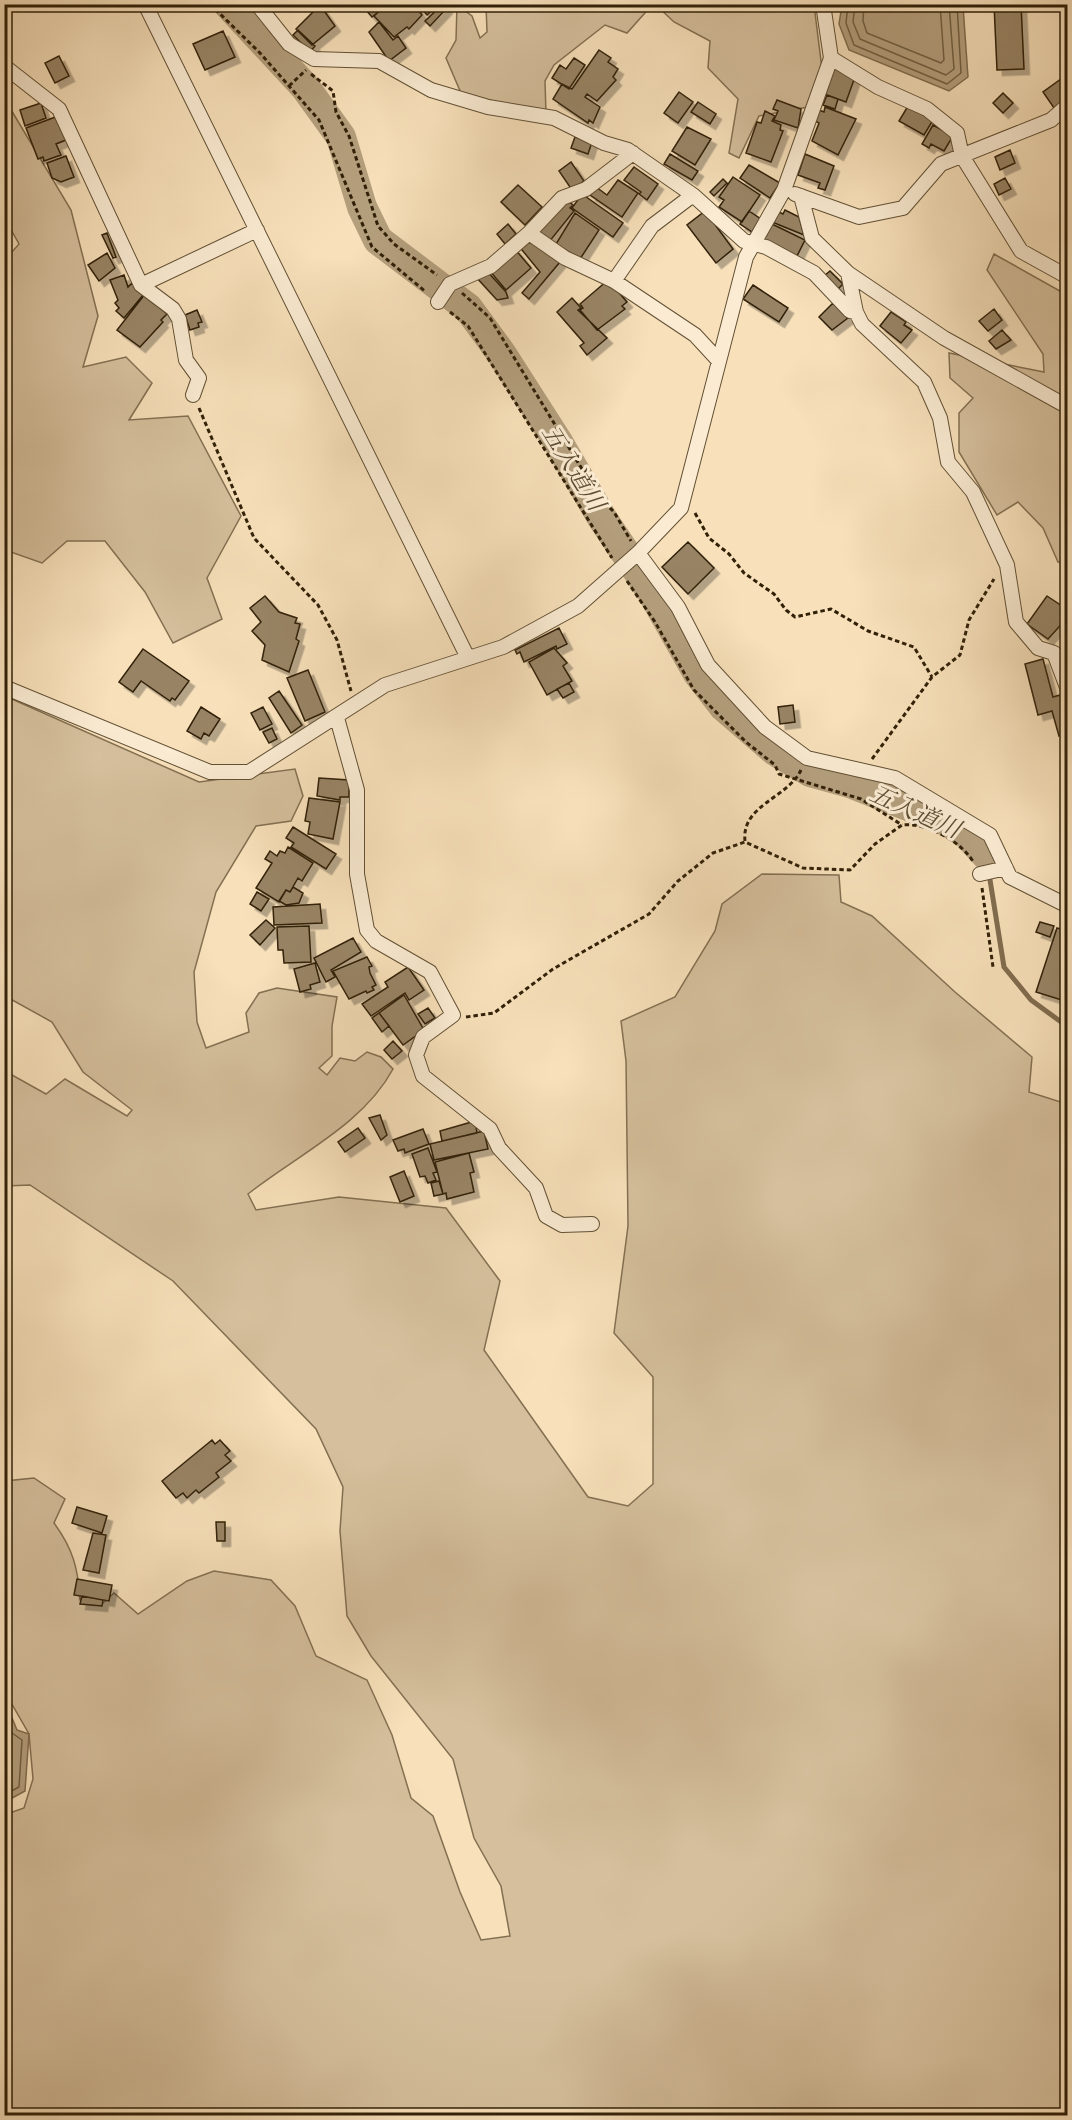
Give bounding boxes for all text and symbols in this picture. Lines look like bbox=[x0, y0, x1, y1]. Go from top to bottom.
water label: 五入道川 bbox=[534, 419, 614, 520]
water label: 五入道川 bbox=[864, 777, 968, 848]

